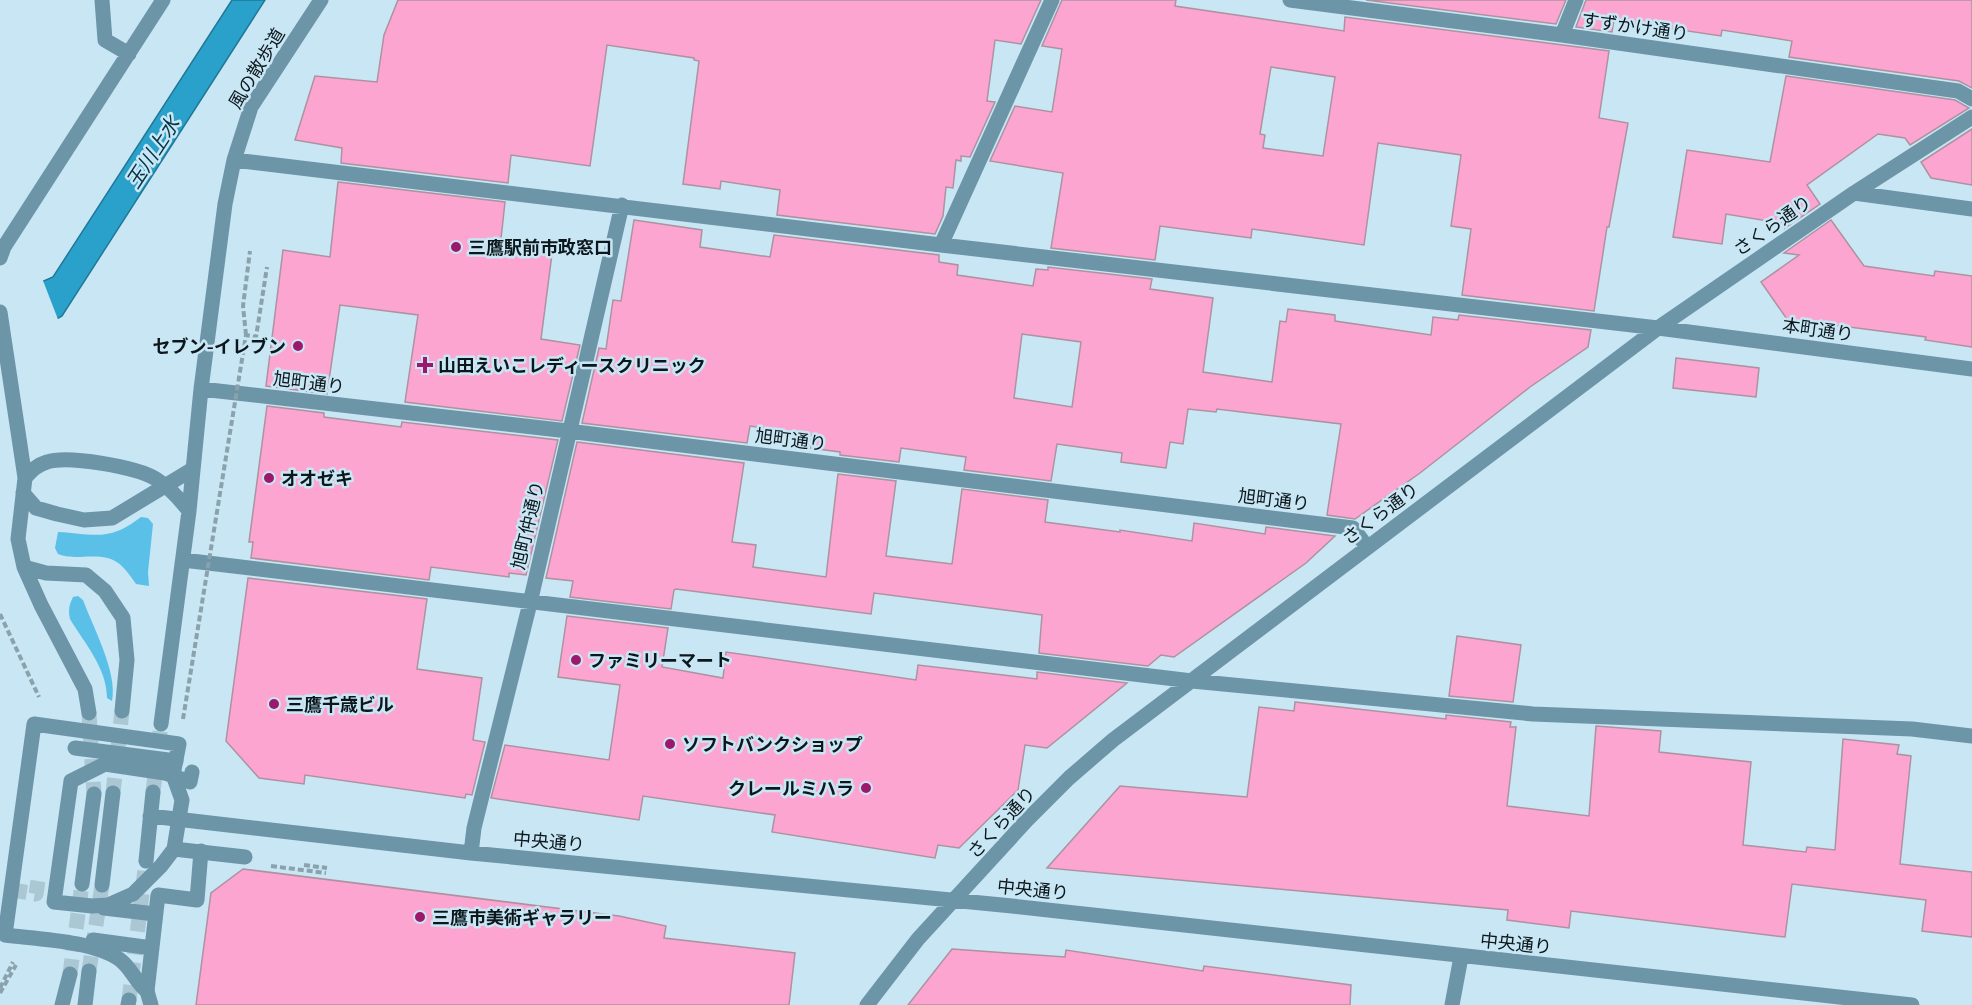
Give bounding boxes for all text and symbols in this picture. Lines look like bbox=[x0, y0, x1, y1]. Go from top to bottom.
street label: すずかけ通り bbox=[1580, 8, 1690, 44]
street label: 風の散歩道 bbox=[223, 24, 289, 112]
water label: 玉川上水 bbox=[120, 110, 185, 192]
street label: さくら通り bbox=[1729, 190, 1815, 260]
place label: 三鷹駅前市政窓口 bbox=[468, 236, 612, 258]
marker: 三鷹駅前市政窓口 bbox=[449, 240, 463, 254]
street label: 本町通り bbox=[1781, 313, 1855, 345]
place label: セブン-イレブン bbox=[153, 335, 286, 357]
marker: セブン-イレブン bbox=[291, 339, 305, 353]
place label: 山田えいこレディースクリニック bbox=[438, 354, 706, 376]
marker: 山田えいこレディースクリニック bbox=[416, 356, 434, 374]
street label: 旭町通り bbox=[272, 367, 346, 397]
street label: 旭町通り bbox=[754, 424, 828, 454]
place label: オオゼキ bbox=[281, 467, 353, 489]
marker: オオゼキ bbox=[262, 471, 276, 485]
street label: さくら通り bbox=[1337, 477, 1423, 549]
street label: 旭町仲通り bbox=[506, 479, 548, 571]
street label: 旭町通り bbox=[1237, 484, 1311, 514]
place label: ファミリーマート bbox=[588, 649, 732, 671]
marker: ファミリーマート bbox=[569, 653, 583, 667]
place label: 三鷹千歳ビル bbox=[286, 693, 394, 715]
marker: 三鷹千歳ビル bbox=[267, 697, 281, 711]
place label: ソフトバンクショップ bbox=[682, 733, 863, 755]
marker: ソフトバンクショップ bbox=[663, 737, 677, 751]
place label: クレールミハラ bbox=[728, 777, 854, 799]
marker: クレールミハラ bbox=[859, 781, 873, 795]
street label: さくら通り bbox=[962, 782, 1040, 862]
street label: 中央通り bbox=[512, 827, 586, 855]
street label: 中央通り bbox=[996, 874, 1070, 904]
place label: 三鷹市美術ギャラリー bbox=[432, 906, 612, 928]
marker: 三鷹市美術ギャラリー bbox=[413, 910, 427, 924]
street label: 中央通り bbox=[1479, 928, 1553, 958]

